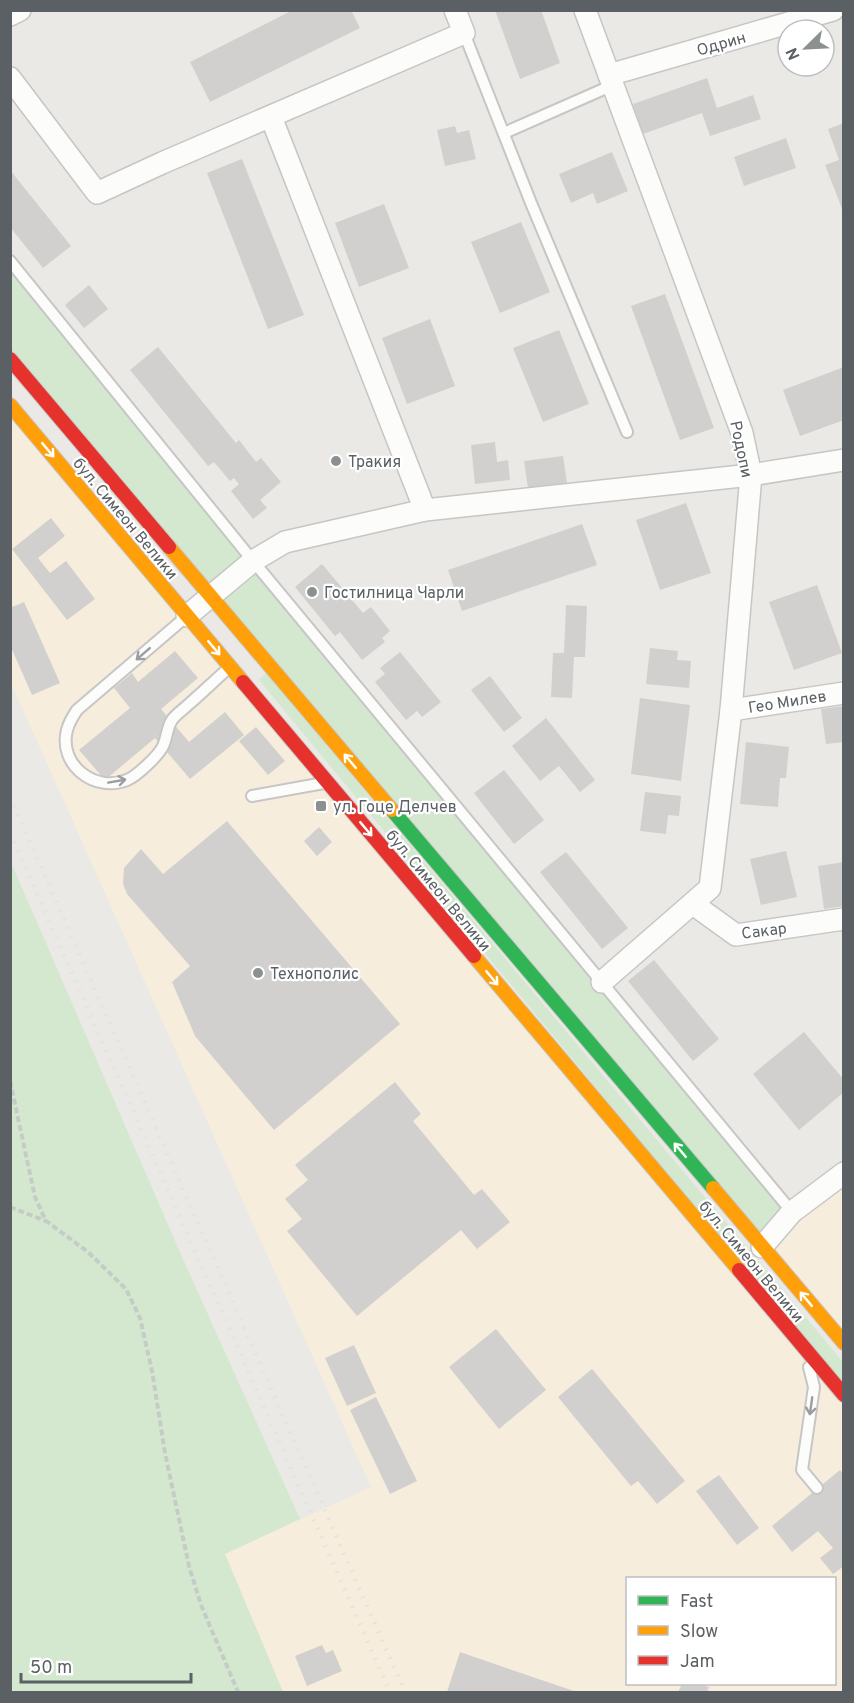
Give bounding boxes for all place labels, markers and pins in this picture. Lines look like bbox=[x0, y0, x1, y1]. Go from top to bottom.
place label: Тракия bbox=[348, 453, 401, 473]
marker: Тракия bbox=[329, 454, 343, 468]
place label: Гостилница Чарли bbox=[324, 584, 464, 604]
marker: Гостилница Чарли bbox=[305, 585, 319, 599]
place label: ул. Гоце Делчев bbox=[333, 798, 457, 818]
marker: ул. Гоце Делчев bbox=[314, 799, 328, 813]
place label: Технополис bbox=[270, 965, 359, 985]
marker: Технополис bbox=[251, 966, 265, 980]

